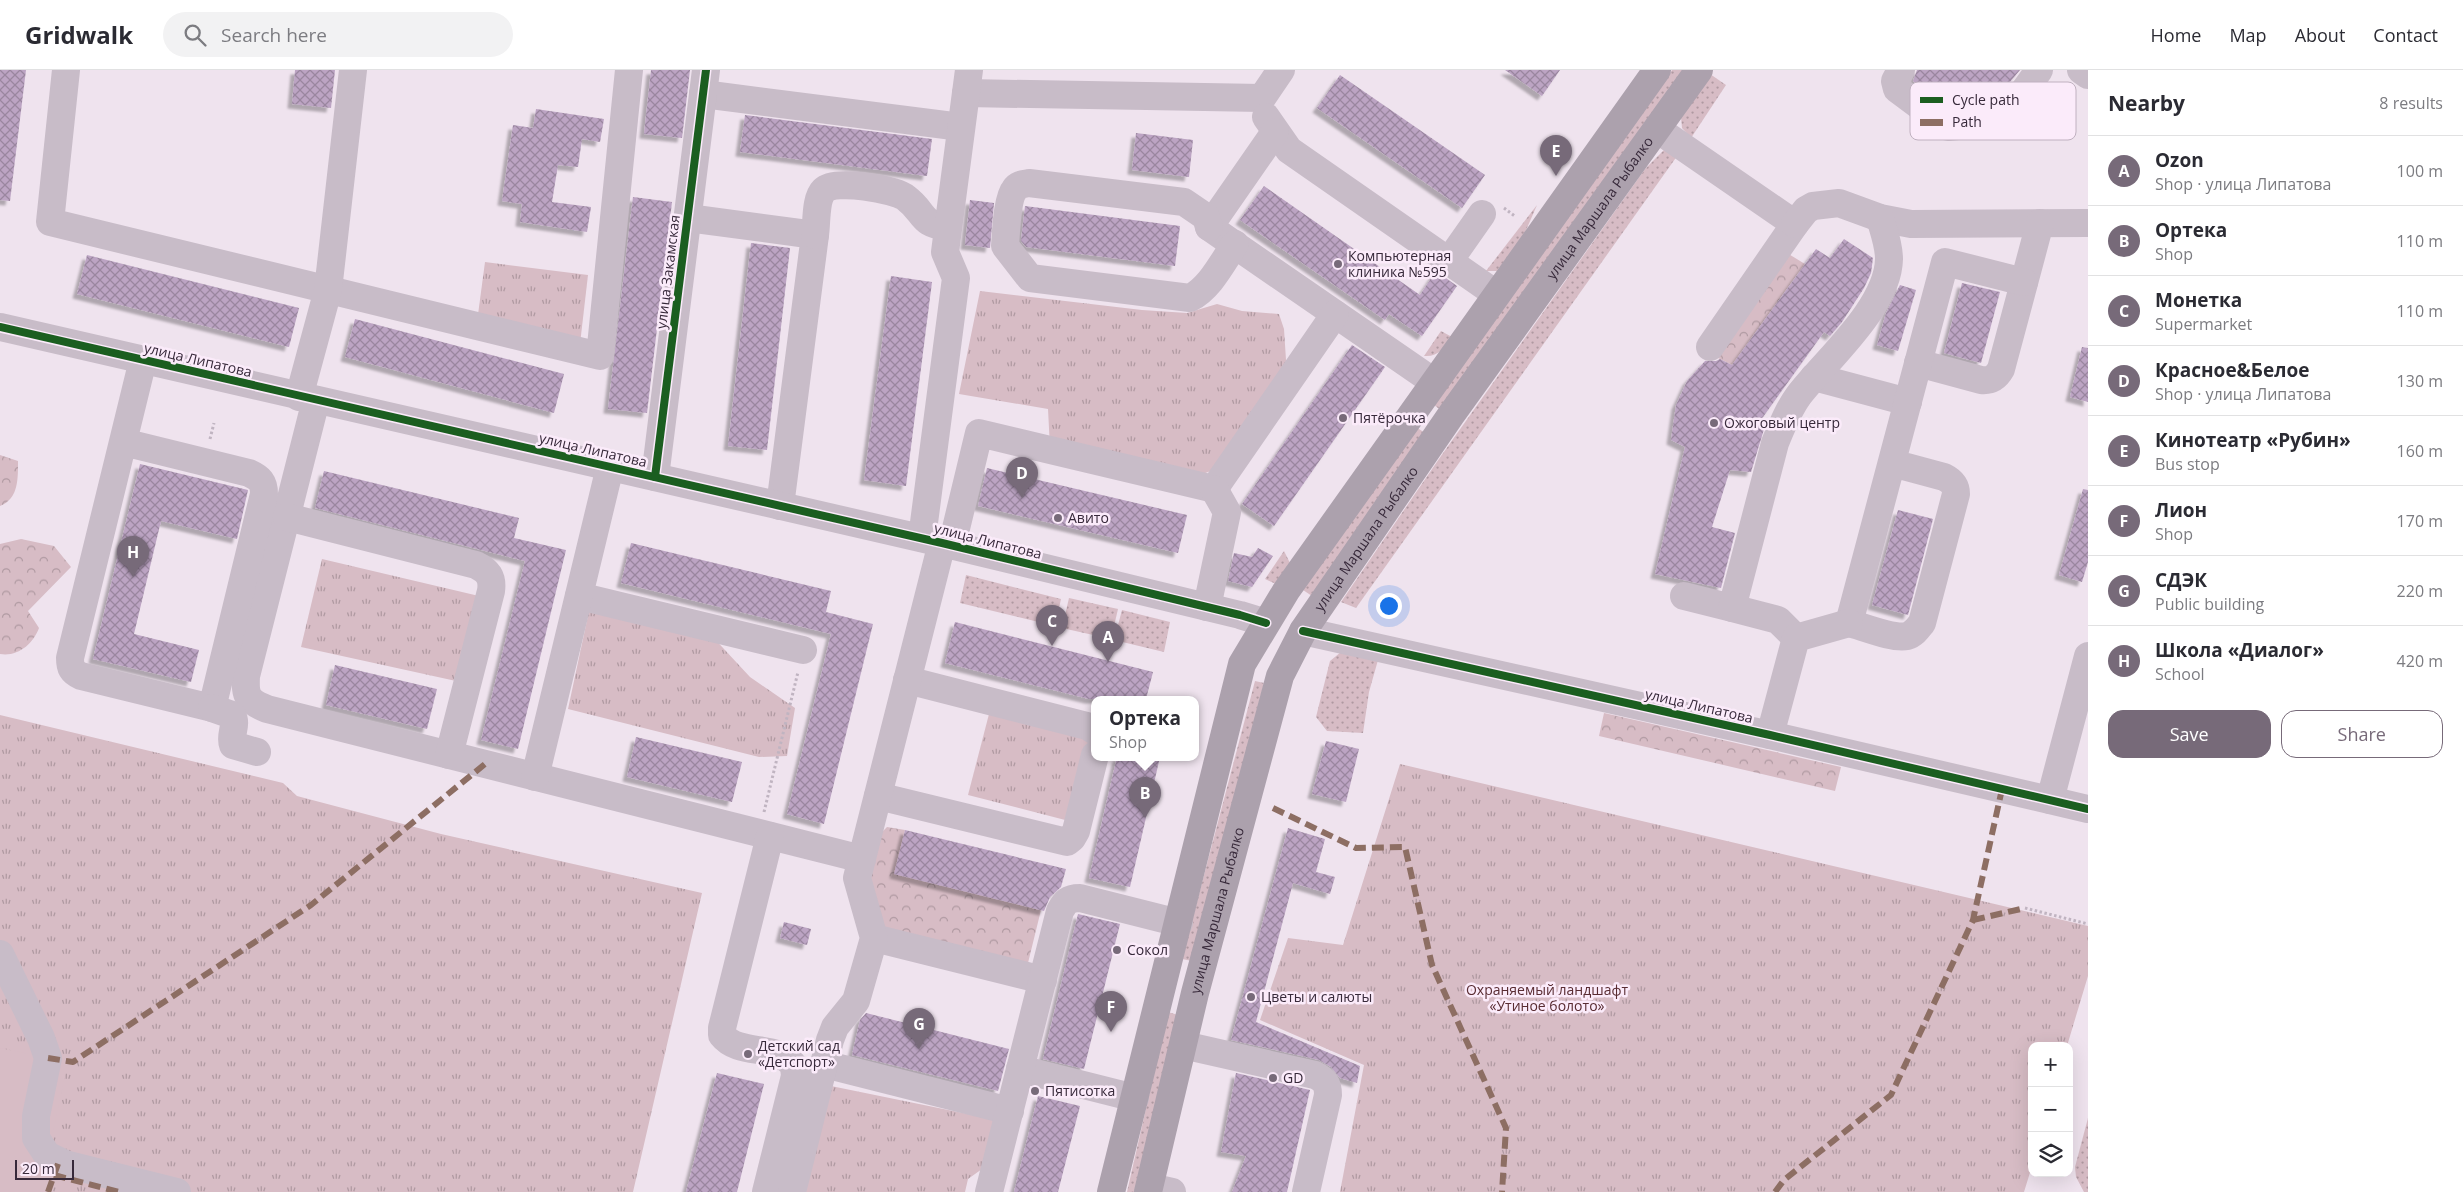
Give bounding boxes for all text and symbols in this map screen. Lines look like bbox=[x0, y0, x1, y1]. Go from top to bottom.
search box bbox=[163, 12, 513, 57]
text: Gridwalk bbox=[25, 18, 133, 51]
icon: search bbox=[181, 21, 209, 49]
text: Search here bbox=[221, 22, 327, 48]
text: Home bbox=[2151, 23, 2201, 47]
text: Map bbox=[2229, 23, 2267, 47]
text: About bbox=[2295, 23, 2345, 47]
text: Contact bbox=[2373, 23, 2438, 47]
legend bbox=[1910, 82, 2076, 140]
text: Nearby bbox=[2108, 89, 2185, 117]
text: Cycle path bbox=[1952, 90, 2020, 109]
text: 8 results bbox=[2379, 92, 2443, 114]
text: Path bbox=[1952, 112, 1982, 131]
street label: улица Маршала Рыбалко bbox=[1542, 132, 1657, 283]
pin: E bbox=[1540, 135, 1572, 176]
text: Ozon bbox=[2155, 147, 2204, 173]
text: A bbox=[2118, 160, 2130, 182]
text: 100 m bbox=[2397, 160, 2443, 182]
text: Shop · улица Липатова bbox=[2155, 173, 2331, 195]
street label: улица Закамская bbox=[651, 214, 684, 330]
text: Ортека bbox=[2155, 217, 2227, 243]
text: B bbox=[2119, 230, 2129, 252]
text: 110 m bbox=[2397, 230, 2443, 252]
text: Shop bbox=[2155, 243, 2193, 265]
place label: Компьютерная клиника №595 bbox=[1348, 246, 1451, 281]
marker: Компьютерная клиника №595 bbox=[1332, 258, 1344, 270]
text: Монетка bbox=[2155, 287, 2242, 313]
text: C bbox=[2119, 300, 2129, 322]
text: 110 m bbox=[2397, 300, 2443, 322]
text: Supermarket bbox=[2155, 313, 2252, 335]
street label: улица Липатова bbox=[142, 338, 254, 381]
text: Красное&Белое bbox=[2155, 357, 2309, 383]
text: D bbox=[2118, 370, 2130, 392]
text: 130 m bbox=[2397, 370, 2443, 392]
text: Shop · улица Липатова bbox=[2155, 383, 2331, 405]
place label: Пятёрочка bbox=[1353, 408, 1426, 427]
marker: Пятёрочка bbox=[1337, 412, 1349, 424]
place label: Ожоговый центр bbox=[1724, 413, 1840, 432]
marker: Ожоговый центр bbox=[1708, 417, 1720, 429]
text: Кинотеатр «Рубин» bbox=[2155, 427, 2351, 453]
street label: улица Липатова bbox=[537, 428, 649, 471]
text: E bbox=[2120, 440, 2128, 462]
text: 160 m bbox=[2397, 440, 2443, 462]
text: Bus stop bbox=[2155, 453, 2220, 475]
pin: D bbox=[1006, 457, 1038, 498]
street label: улица Маршала Рыбалко bbox=[1309, 462, 1422, 615]
text: Лион bbox=[2155, 497, 2207, 523]
place label: Авито bbox=[1068, 508, 1109, 527]
text: F bbox=[2120, 510, 2128, 532]
text: 170 m bbox=[2397, 510, 2443, 532]
marker: Авито bbox=[1052, 512, 1064, 524]
street label: улица Липатова bbox=[932, 518, 1044, 563]
text: Shop bbox=[2155, 523, 2193, 545]
pin: H bbox=[117, 536, 149, 577]
text: СДЭК bbox=[2155, 567, 2207, 593]
text: G bbox=[2118, 580, 2130, 602]
text: 220 m bbox=[2397, 580, 2443, 602]
your location bbox=[1376, 593, 1402, 619]
text: Public building bbox=[2155, 593, 2264, 615]
pin: C bbox=[1036, 605, 1068, 646]
pin: A bbox=[1092, 621, 1124, 662]
text: Школа «Диалог» bbox=[2155, 637, 2324, 663]
text: H bbox=[2118, 650, 2130, 672]
text: 420 m bbox=[2397, 650, 2443, 672]
text: School bbox=[2155, 663, 2205, 685]
street label: улица Липатова bbox=[1643, 684, 1755, 727]
popup bbox=[1091, 696, 1199, 761]
text: Ортека bbox=[1109, 705, 1181, 731]
button: Save bbox=[2108, 710, 2271, 758]
button: Share bbox=[2281, 710, 2443, 758]
text: Shop bbox=[1109, 731, 1147, 753]
pin: B bbox=[1129, 777, 1161, 818]
street label: улица Маршала Рыбалко bbox=[1185, 825, 1248, 996]
place label: Сокол bbox=[1127, 940, 1168, 959]
marker: Сокол bbox=[1111, 944, 1123, 956]
park label: Охраняемый ландшафт «Утиное болото» bbox=[1466, 980, 1628, 1015]
place label: Цветы и салюты bbox=[1261, 987, 1372, 1006]
pin: F bbox=[1095, 991, 1127, 1032]
marker: Цветы и салюты bbox=[1245, 991, 1257, 1003]
pin: G bbox=[903, 1008, 935, 1049]
place label: Детский сад «Детспорт» bbox=[758, 1036, 840, 1071]
map controls bbox=[2028, 1042, 2073, 1177]
button: + bbox=[2028, 1042, 2073, 1087]
marker: Детский сад «Детспорт» bbox=[742, 1048, 754, 1060]
place label: GD bbox=[1283, 1068, 1303, 1087]
marker: GD bbox=[1267, 1072, 1279, 1084]
place label: Пятисотка bbox=[1045, 1081, 1115, 1100]
marker: Пятисотка bbox=[1029, 1085, 1041, 1097]
button: − bbox=[2028, 1087, 2073, 1132]
button: layers bbox=[2028, 1132, 2073, 1177]
scale bar bbox=[15, 1157, 74, 1180]
text: 20 m bbox=[22, 1159, 55, 1178]

